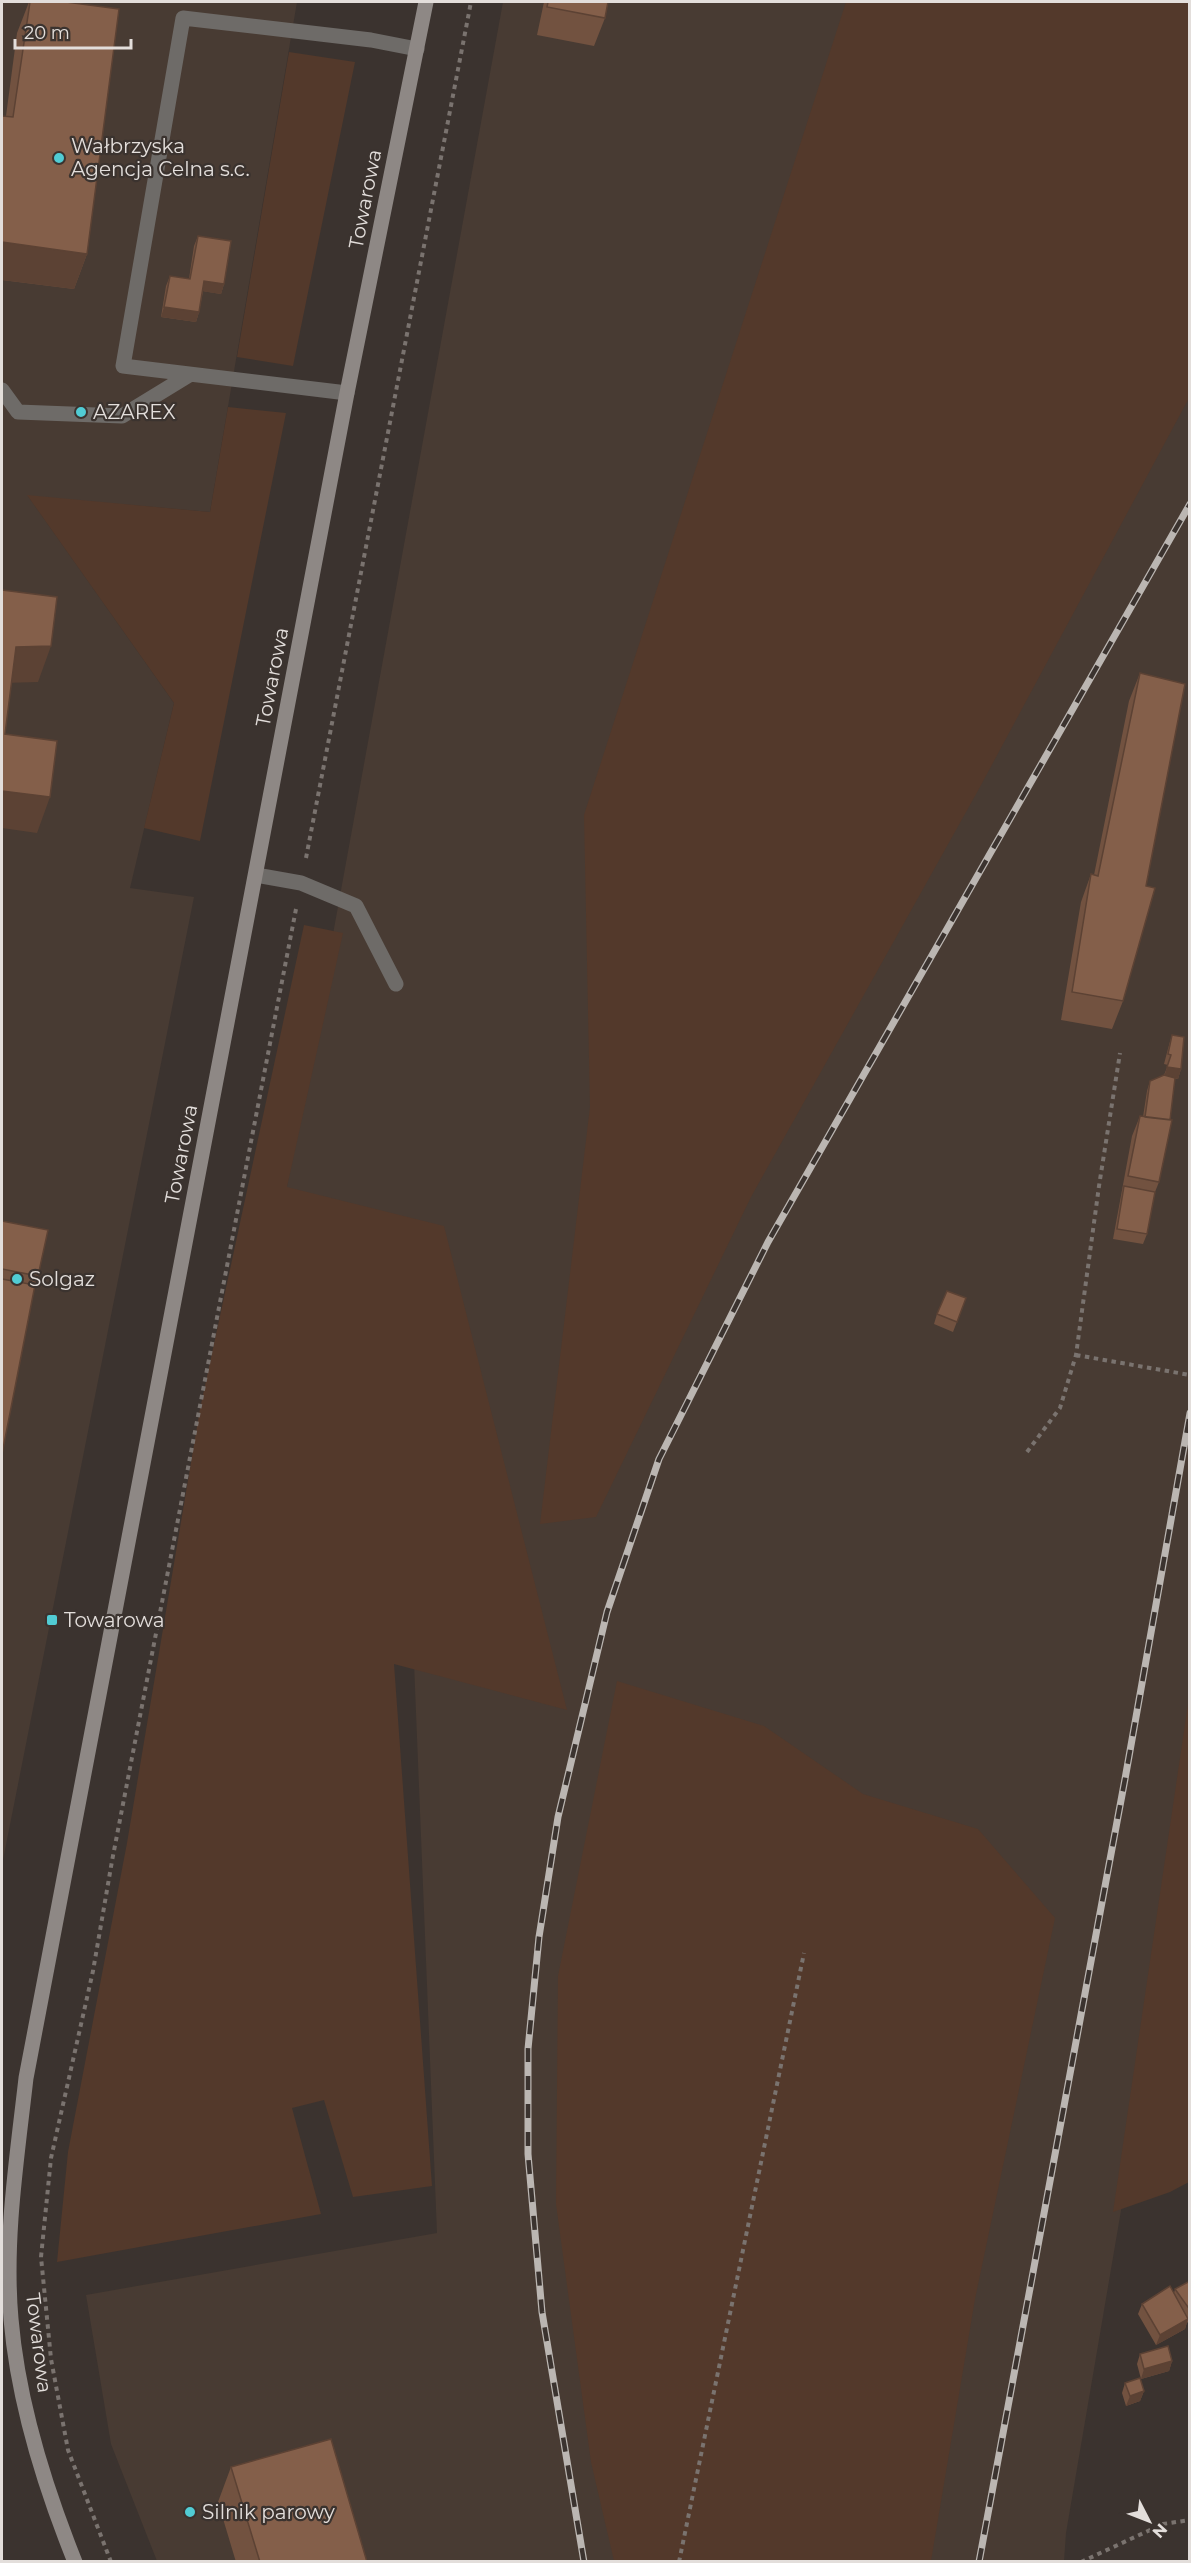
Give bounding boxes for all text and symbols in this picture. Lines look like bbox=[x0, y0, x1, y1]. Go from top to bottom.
scale bar bbox=[15, 12, 130, 50]
text: 20 m bbox=[24, 22, 70, 44]
place label: Wałbrzyska Agencja Celna s.c. bbox=[71, 134, 250, 181]
street label: Towarowa bbox=[344, 147, 386, 251]
marker: Wałbrzyska Agencja Celna s.c. bbox=[52, 151, 66, 165]
place label: AZAREX bbox=[93, 400, 176, 424]
marker: AZAREX bbox=[74, 405, 88, 419]
street label: Towarowa bbox=[251, 625, 293, 729]
street label: Towarowa bbox=[160, 1102, 202, 1206]
place label: Solgaz bbox=[29, 1267, 95, 1291]
marker: Solgaz bbox=[10, 1272, 24, 1286]
place label: Towarowa bbox=[64, 1608, 165, 1632]
marker: Towarowa bbox=[45, 1613, 59, 1627]
street label: Towarowa bbox=[21, 2292, 57, 2394]
north arrow bbox=[1119, 2491, 1179, 2551]
place label: Silnik parowy bbox=[202, 2500, 335, 2524]
marker: Silnik parowy bbox=[183, 2505, 197, 2519]
text: N bbox=[1148, 2520, 1171, 2542]

